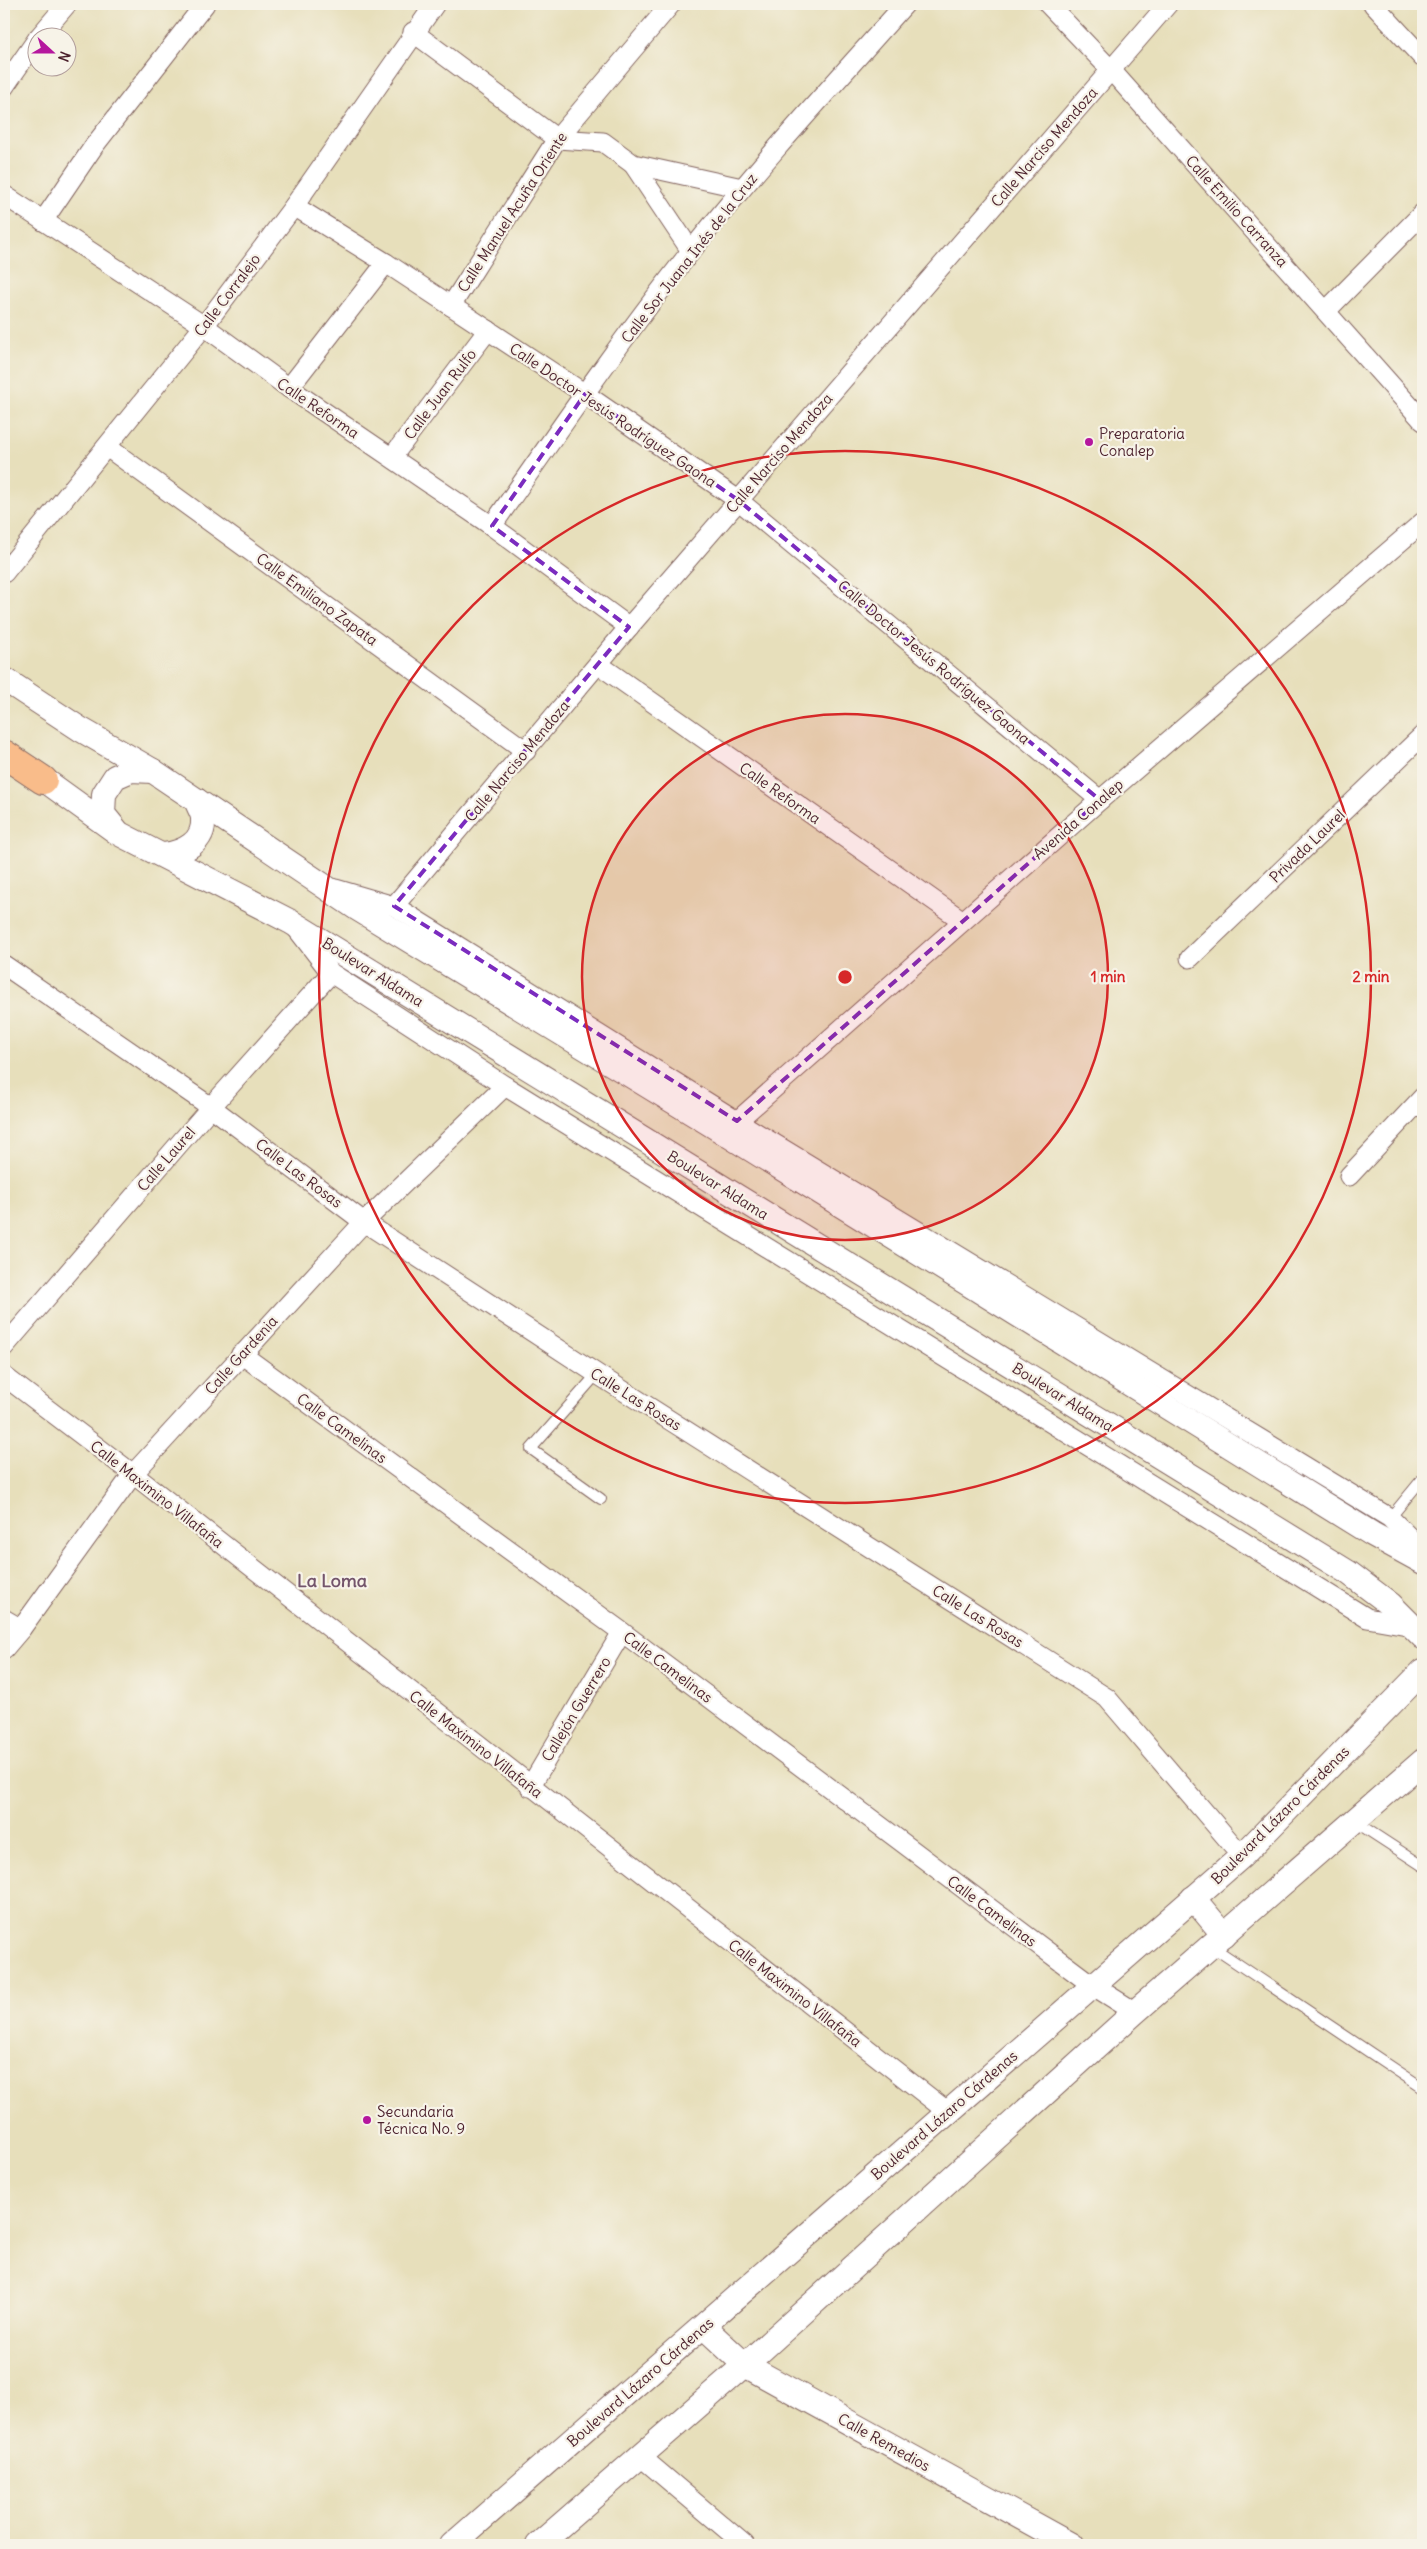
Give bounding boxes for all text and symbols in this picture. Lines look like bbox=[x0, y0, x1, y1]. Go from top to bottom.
north arrow bbox=[28, 28, 78, 78]
text: N bbox=[54, 49, 74, 64]
street label: Calle Narciso Mendoza bbox=[987, 83, 1102, 211]
street label: Calle Manuel Acuña Oriente bbox=[453, 128, 571, 296]
street label: Calle Emilio Carranza bbox=[1182, 151, 1292, 271]
street label: Calle Sor Juana Inés de la Cruz bbox=[617, 169, 761, 347]
street label: Calle Corralejo bbox=[190, 250, 264, 340]
street label: Calle Doctor Jesús Rodríguez Gaona bbox=[506, 339, 720, 492]
street label: Calle Juan Rulfo bbox=[400, 345, 480, 443]
street label: Calle Reforma bbox=[273, 374, 363, 443]
street label: Calle Narciso Mendoza bbox=[722, 389, 837, 517]
place label: Preparatoria Conalep bbox=[1099, 424, 1185, 460]
marker: Preparatoria Conalep bbox=[1083, 436, 1095, 448]
street label: Calle Emiliano Zapata bbox=[253, 549, 382, 650]
street label: Calle Doctor Jesús Rodríguez Gaona bbox=[834, 576, 1034, 748]
street label: Calle Narciso Mendoza bbox=[461, 696, 574, 826]
street label: Calle Reforma bbox=[736, 758, 825, 828]
street label: Avenida Conalep bbox=[1029, 775, 1127, 863]
street label: Privada Laurel bbox=[1265, 805, 1349, 887]
street label: Boulevar Aldama bbox=[319, 933, 428, 1011]
text: 1 min bbox=[1091, 967, 1126, 986]
text: 2 min bbox=[1353, 967, 1390, 986]
centre of rings bbox=[836, 968, 854, 986]
street label: Calle Laurel bbox=[133, 1123, 199, 1195]
street label: Calle Las Rosas bbox=[252, 1134, 346, 1212]
street label: Boulevar Aldama bbox=[664, 1146, 773, 1224]
street label: Calle Gardenia bbox=[201, 1311, 282, 1398]
street label: Boulevar Aldama bbox=[1009, 1358, 1118, 1436]
street label: Calle Las Rosas bbox=[587, 1363, 685, 1435]
street label: Calle Camelinas bbox=[293, 1389, 391, 1467]
street label: Calle Maximino Villafaña bbox=[87, 1436, 228, 1552]
district label: La Loma bbox=[297, 1569, 367, 1592]
street label: Calle Las Rosas bbox=[929, 1580, 1027, 1652]
street label: Calle Camelinas bbox=[620, 1627, 717, 1707]
street label: Callejón Guerrero bbox=[537, 1653, 615, 1765]
street label: Calle Maximino Villafaña bbox=[406, 1686, 547, 1802]
street label: Boulevard Lázaro Cárdenas bbox=[1207, 1742, 1353, 1888]
street label: Calle Camelinas bbox=[944, 1871, 1041, 1951]
street label: Calle Maximino Villafaña bbox=[725, 1935, 866, 2051]
street label: Boulevard Lázaro Cárdenas bbox=[867, 2046, 1021, 2184]
place label: Secundaria Técnica No. 9 bbox=[377, 2102, 465, 2138]
marker: Secundaria Técnica No. 9 bbox=[361, 2114, 373, 2126]
street label: Boulevard Lázaro Cárdenas bbox=[563, 2313, 717, 2451]
street label: Calle Remedios bbox=[834, 2409, 934, 2475]

